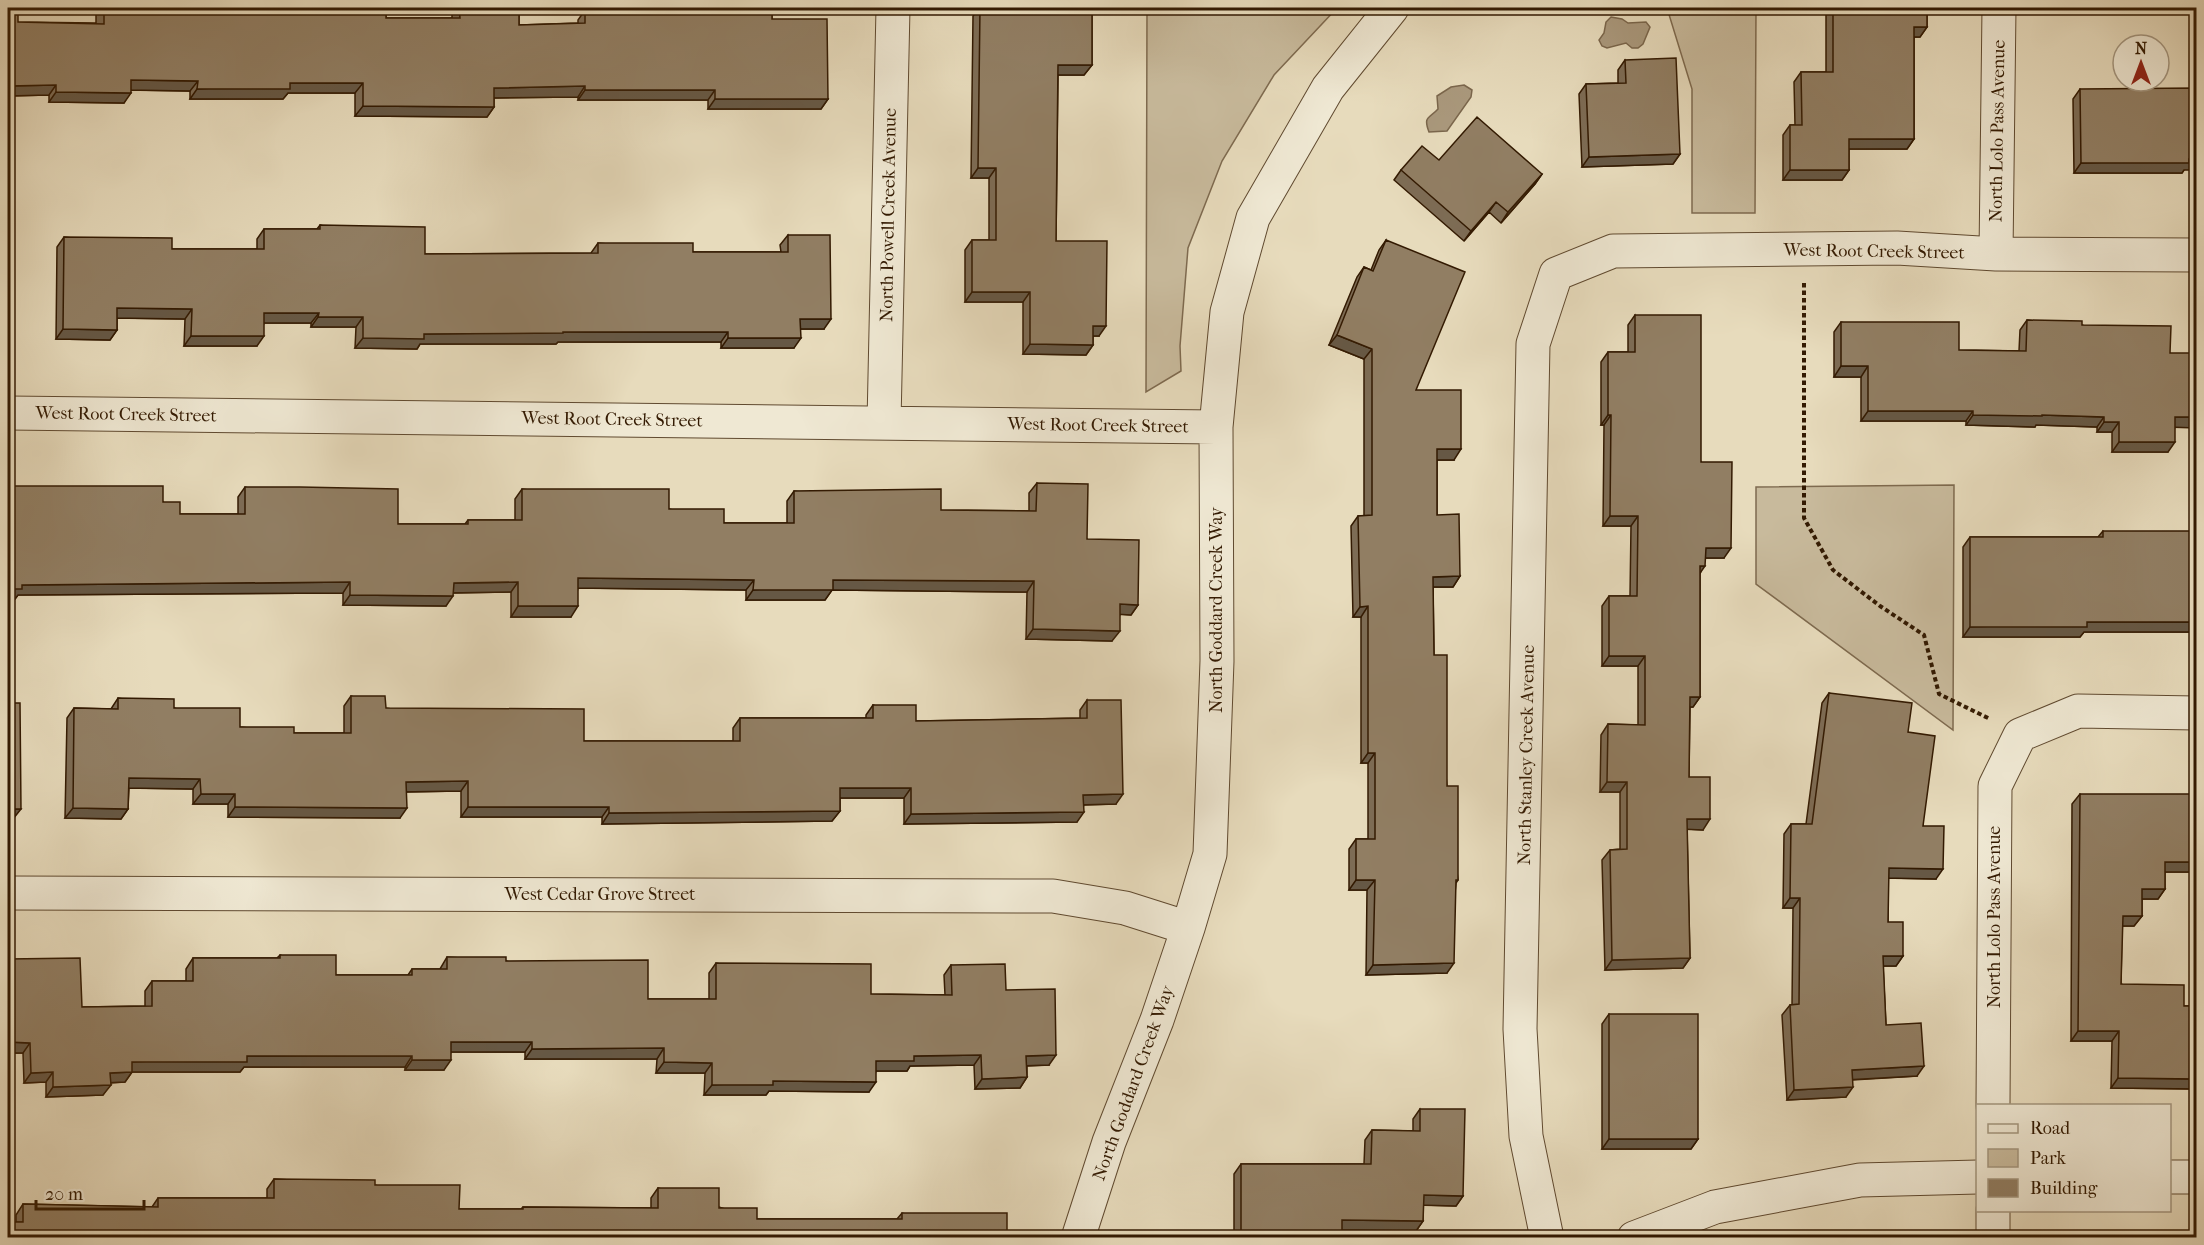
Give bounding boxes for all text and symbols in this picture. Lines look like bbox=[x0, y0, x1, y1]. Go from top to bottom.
north arrow bbox=[2111, 33, 2171, 93]
text: N bbox=[2135, 39, 2148, 58]
street label: North Lolo Pass Avenue bbox=[1985, 40, 2010, 222]
street label: North Powell Creek Avenue bbox=[876, 108, 901, 322]
street label: West Root Creek Street bbox=[1782, 239, 1966, 264]
street label: West Root Creek Street bbox=[34, 402, 218, 427]
street label: West Root Creek Street bbox=[520, 407, 704, 432]
street label: West Root Creek Street bbox=[1006, 413, 1190, 438]
street label: North Goddard Creek Way bbox=[1206, 506, 1227, 713]
street label: North Stanley Creek Avenue bbox=[1514, 645, 1539, 865]
street label: North Lolo Pass Avenue bbox=[1984, 826, 2005, 1008]
street label: West Cedar Grove Street bbox=[504, 884, 696, 905]
street label: North Goddard Creek Way bbox=[1088, 982, 1179, 1184]
legend bbox=[1976, 1104, 2171, 1212]
text: Road bbox=[2030, 1118, 2070, 1139]
text: Park bbox=[2030, 1148, 2067, 1169]
scale bar bbox=[36, 1173, 144, 1211]
text: Building bbox=[2030, 1178, 2098, 1199]
text: 20 m bbox=[45, 1184, 83, 1205]

